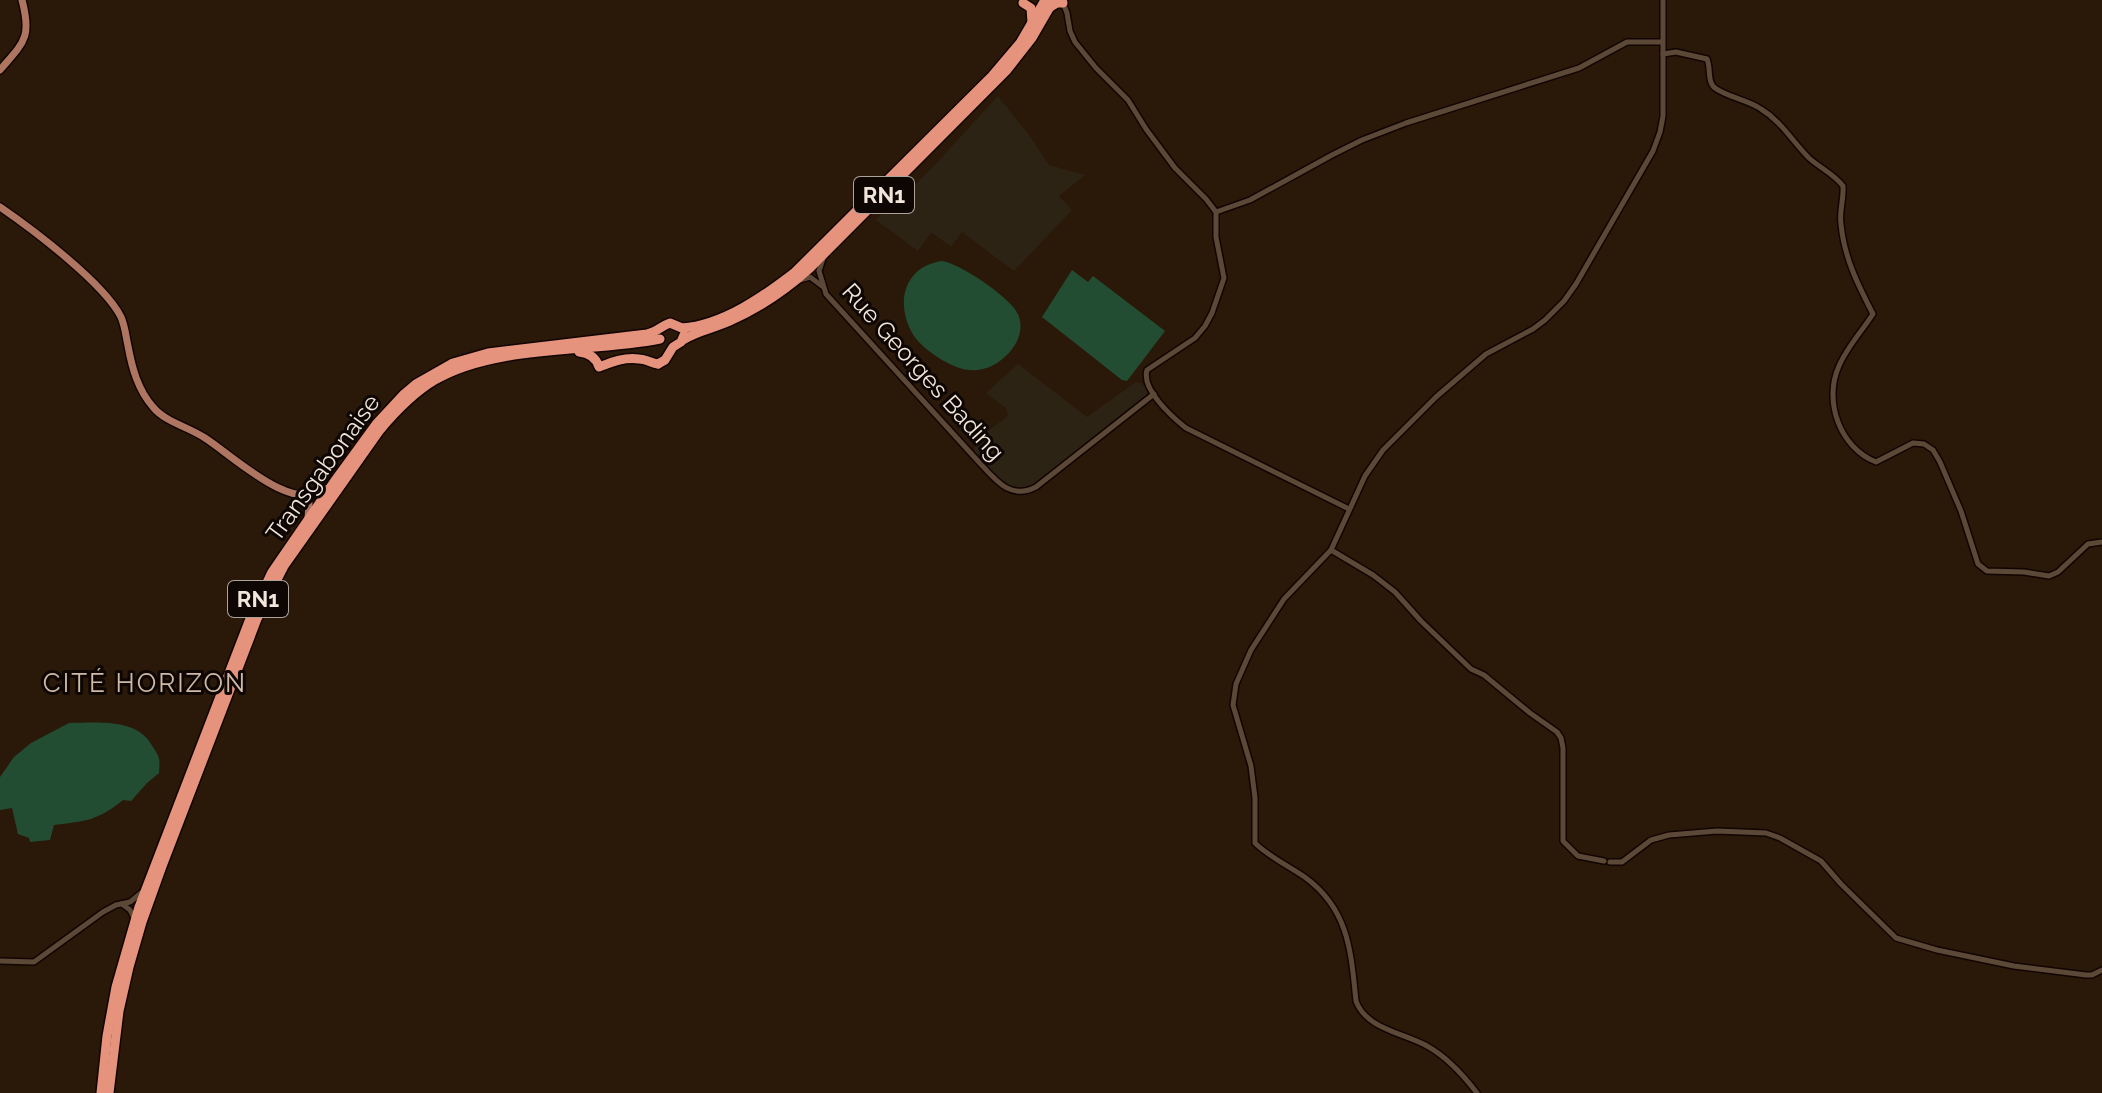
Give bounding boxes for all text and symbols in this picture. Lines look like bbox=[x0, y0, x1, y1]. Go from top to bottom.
road number: RN1 bbox=[854, 177, 914, 213]
street label: Rue Georges Bading bbox=[836, 277, 1011, 466]
street label: Transgabonaise bbox=[260, 389, 386, 547]
road number: RN1 bbox=[228, 581, 288, 617]
district label: CITÉ HORIZON bbox=[43, 668, 247, 698]

